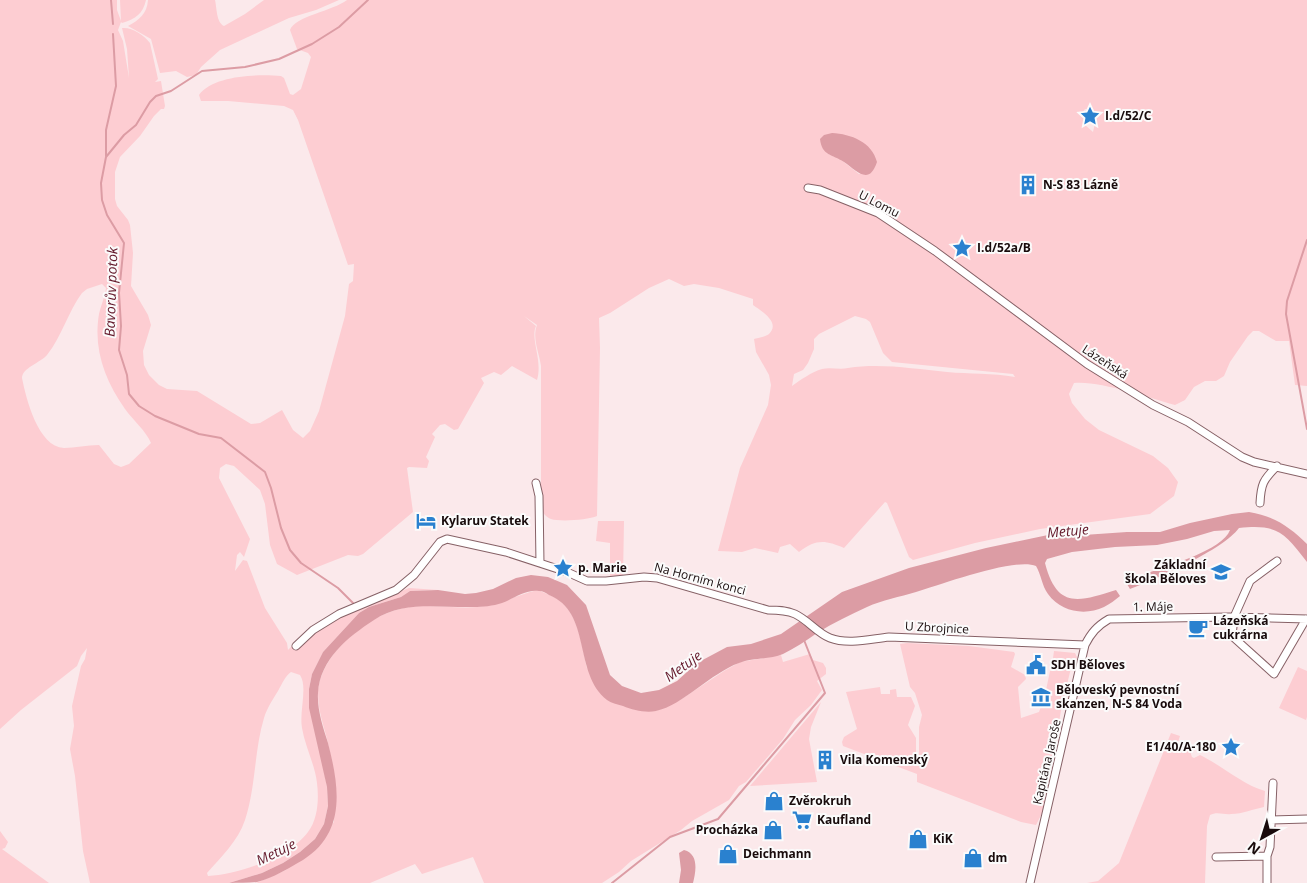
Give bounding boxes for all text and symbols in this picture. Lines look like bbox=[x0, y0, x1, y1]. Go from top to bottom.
place icon: I.d/52/C bbox=[1079, 105, 1101, 127]
place label: I.d/52/C bbox=[1105, 107, 1152, 124]
building icon: N-S 83 Lázně bbox=[1017, 174, 1039, 196]
place label: N-S 83 Lázně bbox=[1043, 176, 1118, 193]
street label: U Lomu bbox=[856, 186, 903, 221]
place icon: I.d/52a/B bbox=[951, 237, 973, 259]
place label: I.d/52a/B bbox=[977, 239, 1031, 256]
water label: Bavorův potok bbox=[99, 246, 122, 337]
street label: Lázeňská bbox=[1079, 340, 1131, 383]
hotel icon: Kylaruv Statek bbox=[415, 510, 437, 532]
place label: Kylaruv Statek bbox=[441, 512, 529, 529]
water label: Metuje bbox=[1046, 519, 1090, 542]
place label: Základní škola Běloves bbox=[1125, 556, 1207, 587]
place icon: p. Marie bbox=[552, 557, 574, 579]
street label: Na Horním konci bbox=[652, 558, 748, 599]
place label: p. Marie bbox=[578, 559, 627, 576]
school or university icon: Základní škola Běloves bbox=[1210, 561, 1232, 583]
street label: 1. Máje bbox=[1133, 598, 1174, 615]
place label: Lázeňská cukrárna bbox=[1213, 612, 1269, 643]
street label: U Zbrojnice bbox=[905, 617, 970, 638]
cafe icon: Lázeňská cukrárna bbox=[1187, 617, 1209, 639]
water label: Metuje bbox=[660, 646, 705, 686]
public building icon: SDH Běloves bbox=[1025, 654, 1047, 676]
place label: SDH Běloves bbox=[1051, 656, 1125, 673]
place label: Běloveský pevnostní skanzen, N-S 84 Voda bbox=[1056, 681, 1182, 712]
museum icon: Běloveský pevnostní skanzen, N-S 84 Voda bbox=[1030, 686, 1052, 708]
street label: Kapitána Jaroše bbox=[1028, 717, 1065, 806]
place icon: E1/40/A-180 bbox=[1220, 736, 1242, 758]
place label: E1/40/A-180 bbox=[1146, 738, 1216, 755]
building icon: Vila Komenský bbox=[814, 749, 836, 771]
place label: Vila Komenský bbox=[840, 751, 928, 768]
shop icon: Zvěrokruh bbox=[763, 790, 785, 812]
place label: Zvěrokruh bbox=[789, 792, 851, 809]
supermarket icon: Kaufland bbox=[791, 809, 813, 831]
place label: Kaufland bbox=[817, 811, 871, 828]
north arrow bbox=[1237, 813, 1287, 863]
shop icon: Procházka bbox=[762, 819, 784, 841]
place label: Procházka bbox=[696, 821, 758, 838]
shop icon: KiK bbox=[907, 828, 929, 850]
place label: KiK bbox=[933, 830, 953, 847]
water label: Metuje bbox=[253, 834, 299, 869]
text: N bbox=[1243, 838, 1264, 859]
shop icon: Deichmann bbox=[717, 843, 739, 865]
place label: Deichmann bbox=[743, 845, 812, 862]
shop icon: dm bbox=[962, 847, 984, 869]
place label: dm bbox=[988, 849, 1007, 866]

